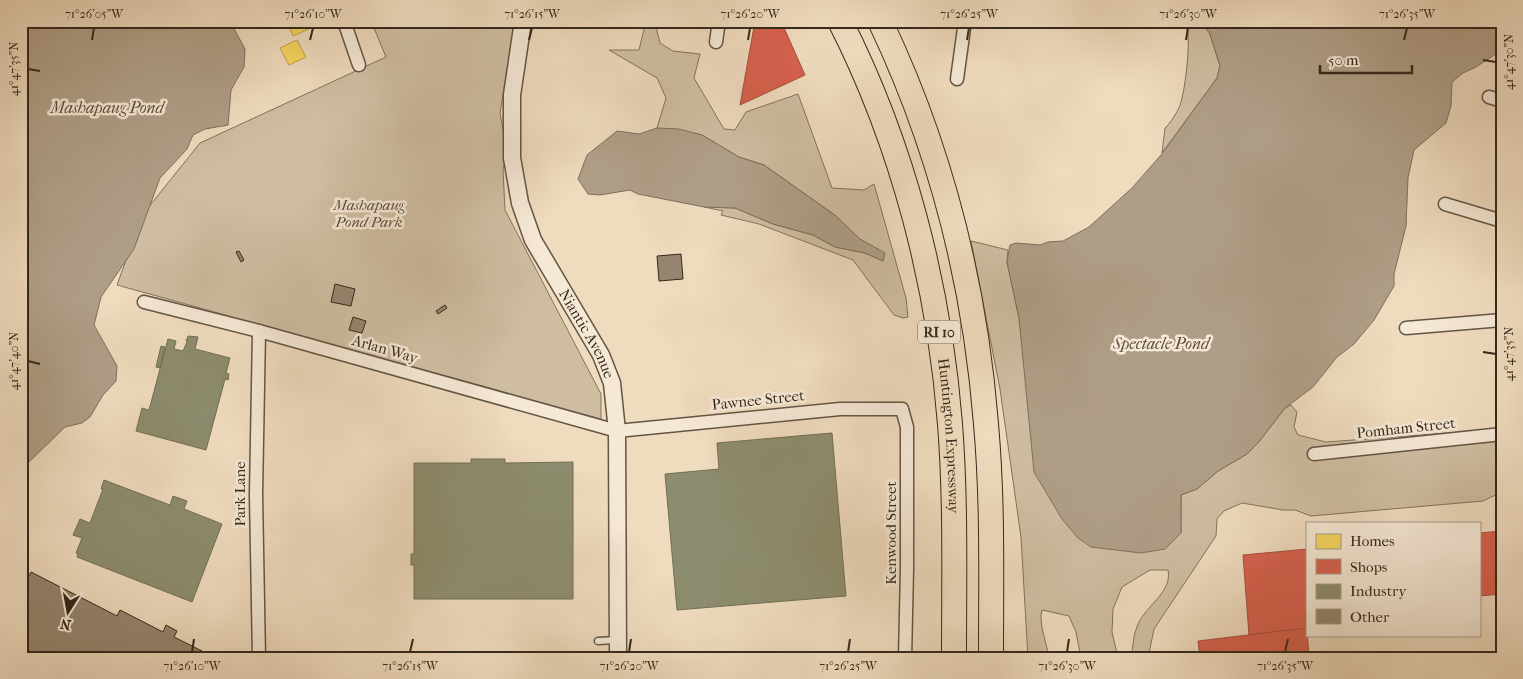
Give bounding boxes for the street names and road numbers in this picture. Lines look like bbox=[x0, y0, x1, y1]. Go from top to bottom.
street label: Niantic Avenue bbox=[555, 286, 618, 381]
road number: RI 10 bbox=[918, 321, 960, 344]
street label: Arlan Way bbox=[349, 331, 421, 367]
street label: Huntington Expressway bbox=[934, 357, 963, 515]
street label: Pawnee Street bbox=[711, 386, 806, 414]
street label: Pomham Street bbox=[1356, 414, 1457, 442]
street label: Park Lane bbox=[231, 461, 249, 527]
street label: Kenwood Street bbox=[882, 481, 900, 585]

